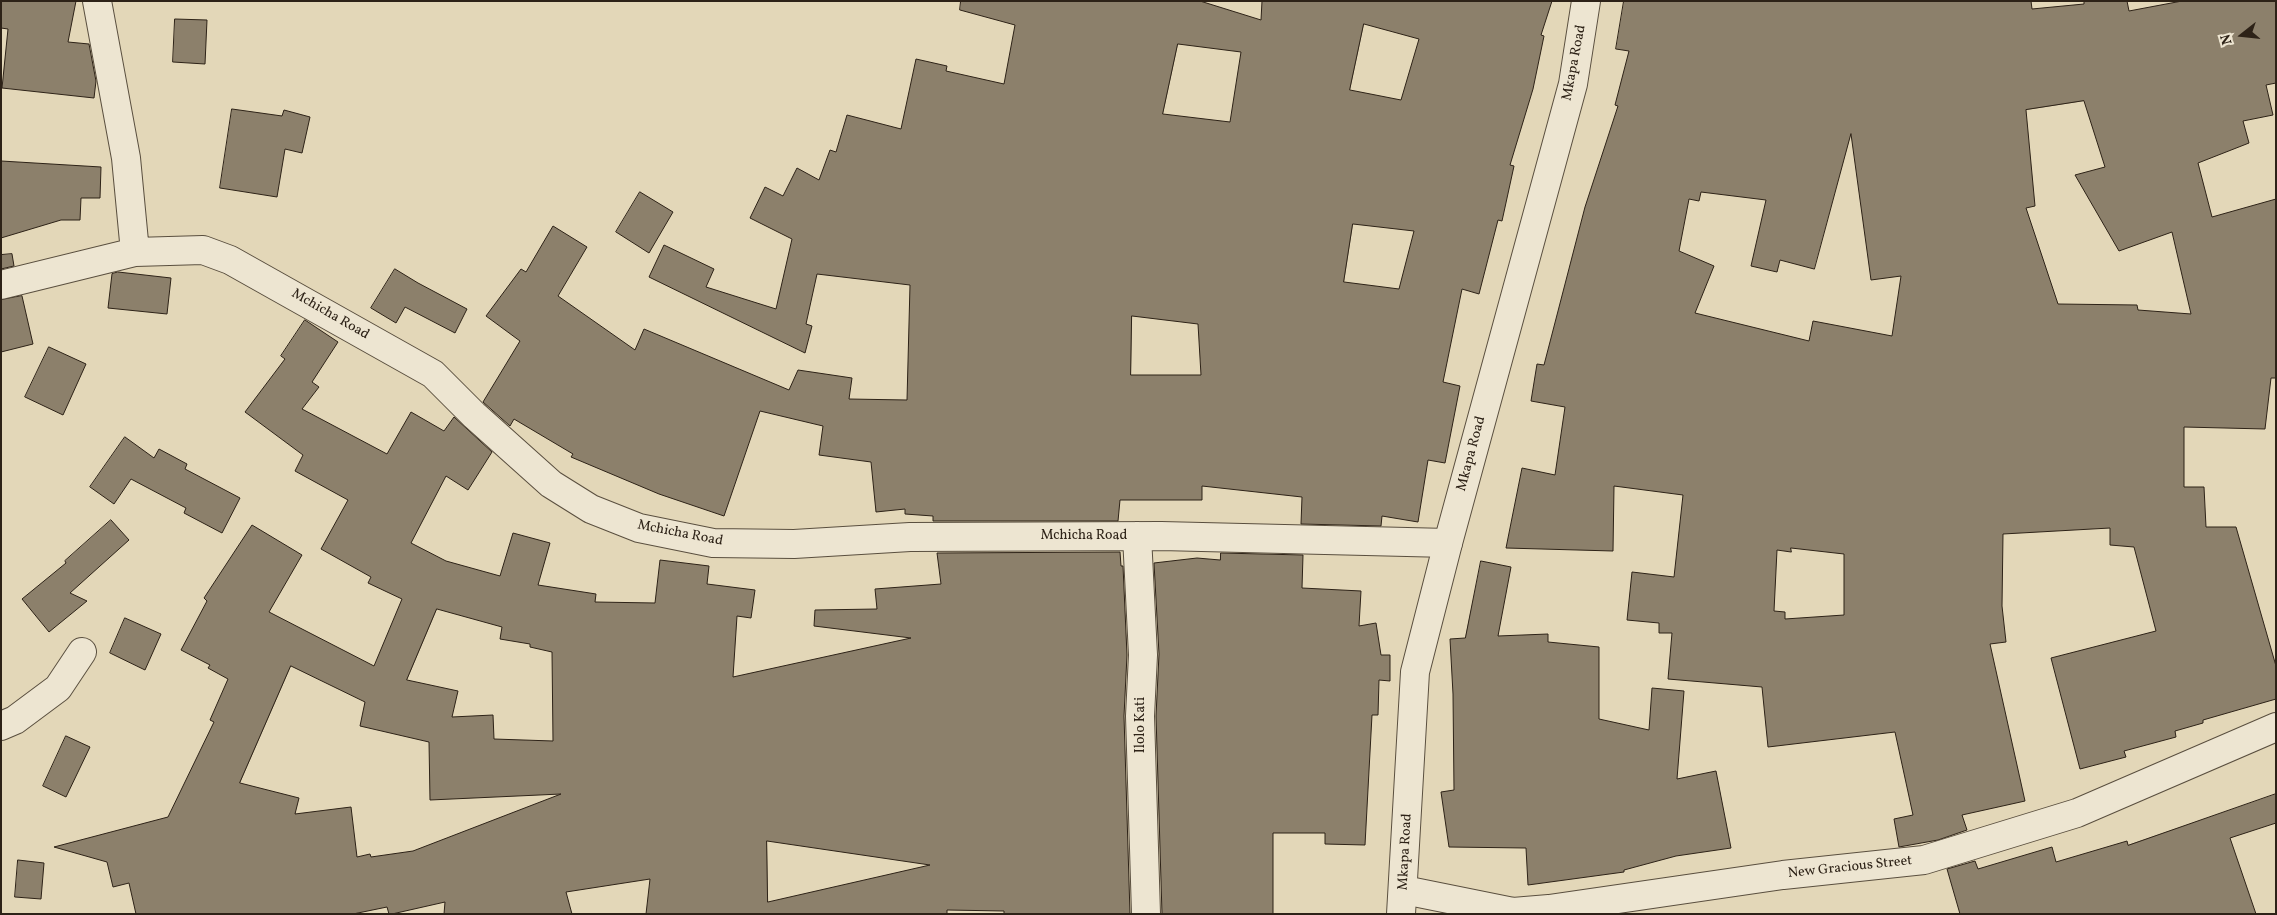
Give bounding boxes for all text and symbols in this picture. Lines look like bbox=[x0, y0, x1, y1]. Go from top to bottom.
north arrow bbox=[2217, 10, 2267, 60]
street label: Mkapa Road bbox=[1559, 24, 1591, 102]
text: N bbox=[2217, 32, 2238, 47]
street label: Mchicha Road bbox=[288, 286, 372, 344]
street label: Mkapa Road bbox=[1454, 415, 1490, 493]
street label: Mchicha Road bbox=[636, 517, 724, 551]
street label: Mchicha Road bbox=[1041, 528, 1127, 544]
street label: Ilolo Kati bbox=[1133, 697, 1149, 753]
street label: Mkapa Road bbox=[1396, 813, 1416, 891]
street label: New Gracious Street bbox=[1787, 853, 1913, 883]

